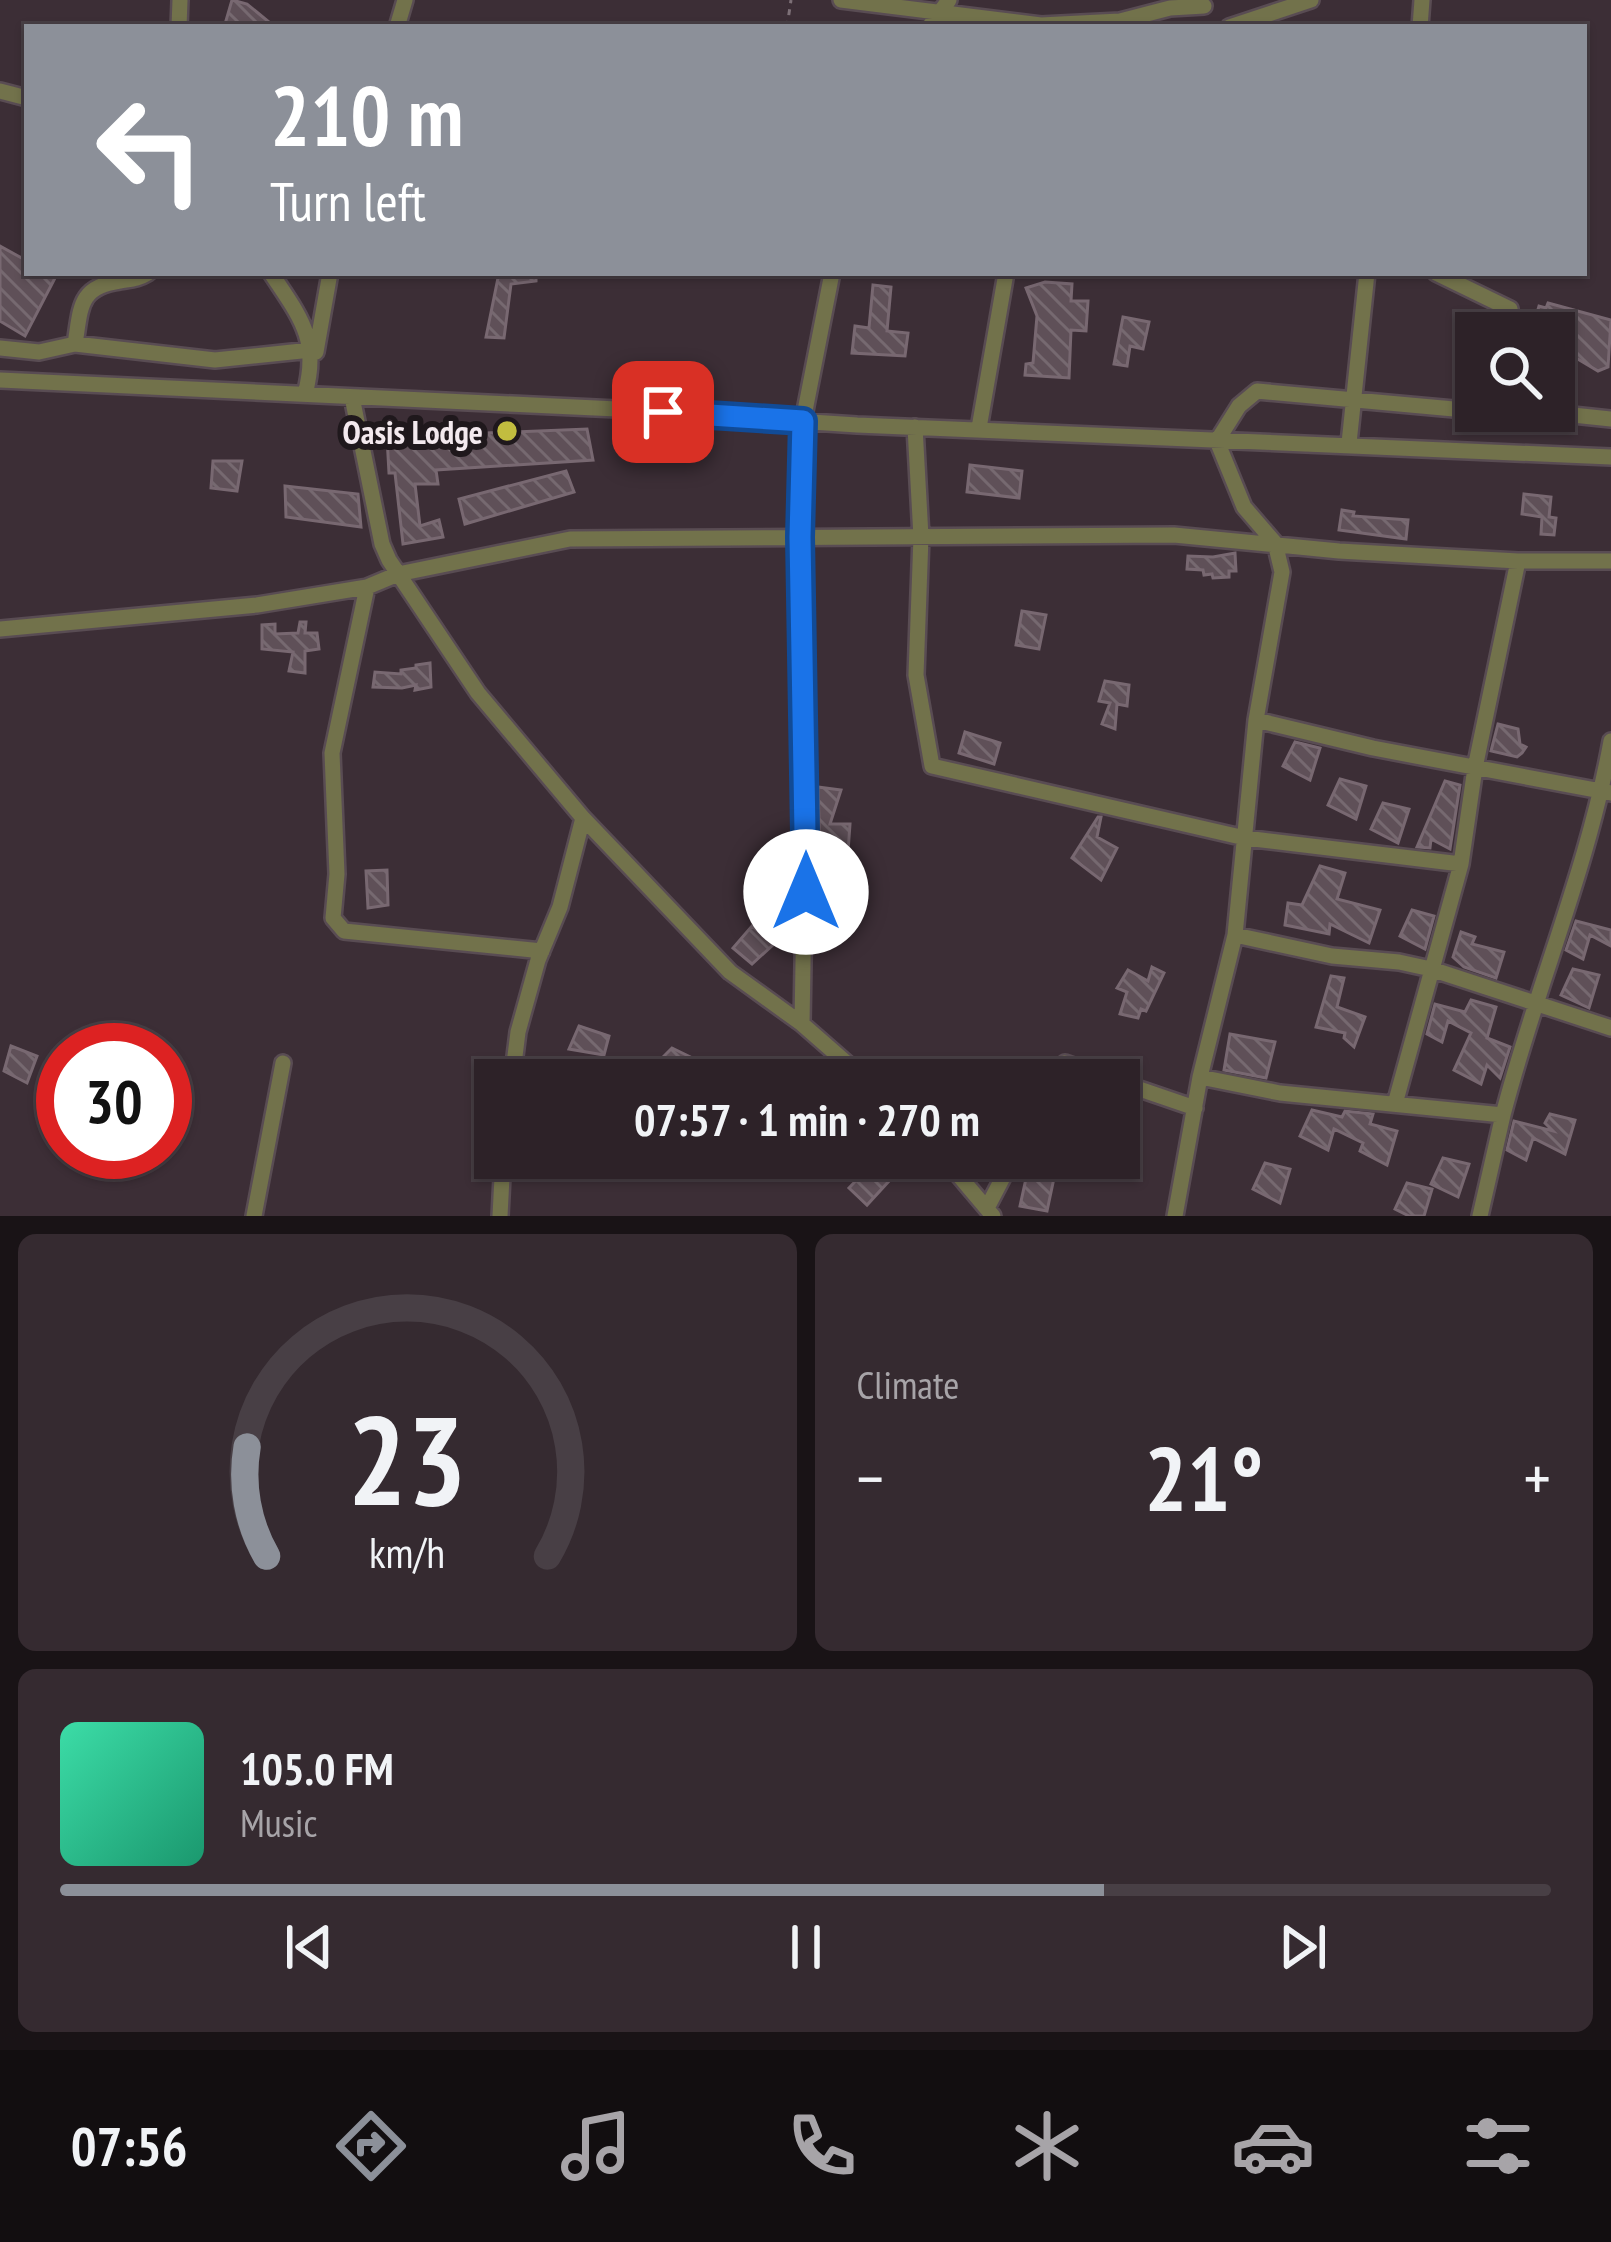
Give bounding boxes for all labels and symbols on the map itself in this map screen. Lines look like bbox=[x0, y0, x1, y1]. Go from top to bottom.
pin bbox=[612, 361, 714, 463]
place label: Oasis Lodge bbox=[343, 410, 483, 453]
marker: Oasis Lodge bbox=[494, 418, 520, 444]
position arrow bbox=[743, 829, 869, 955]
speed limit sign: 30 bbox=[36, 1023, 192, 1179]

